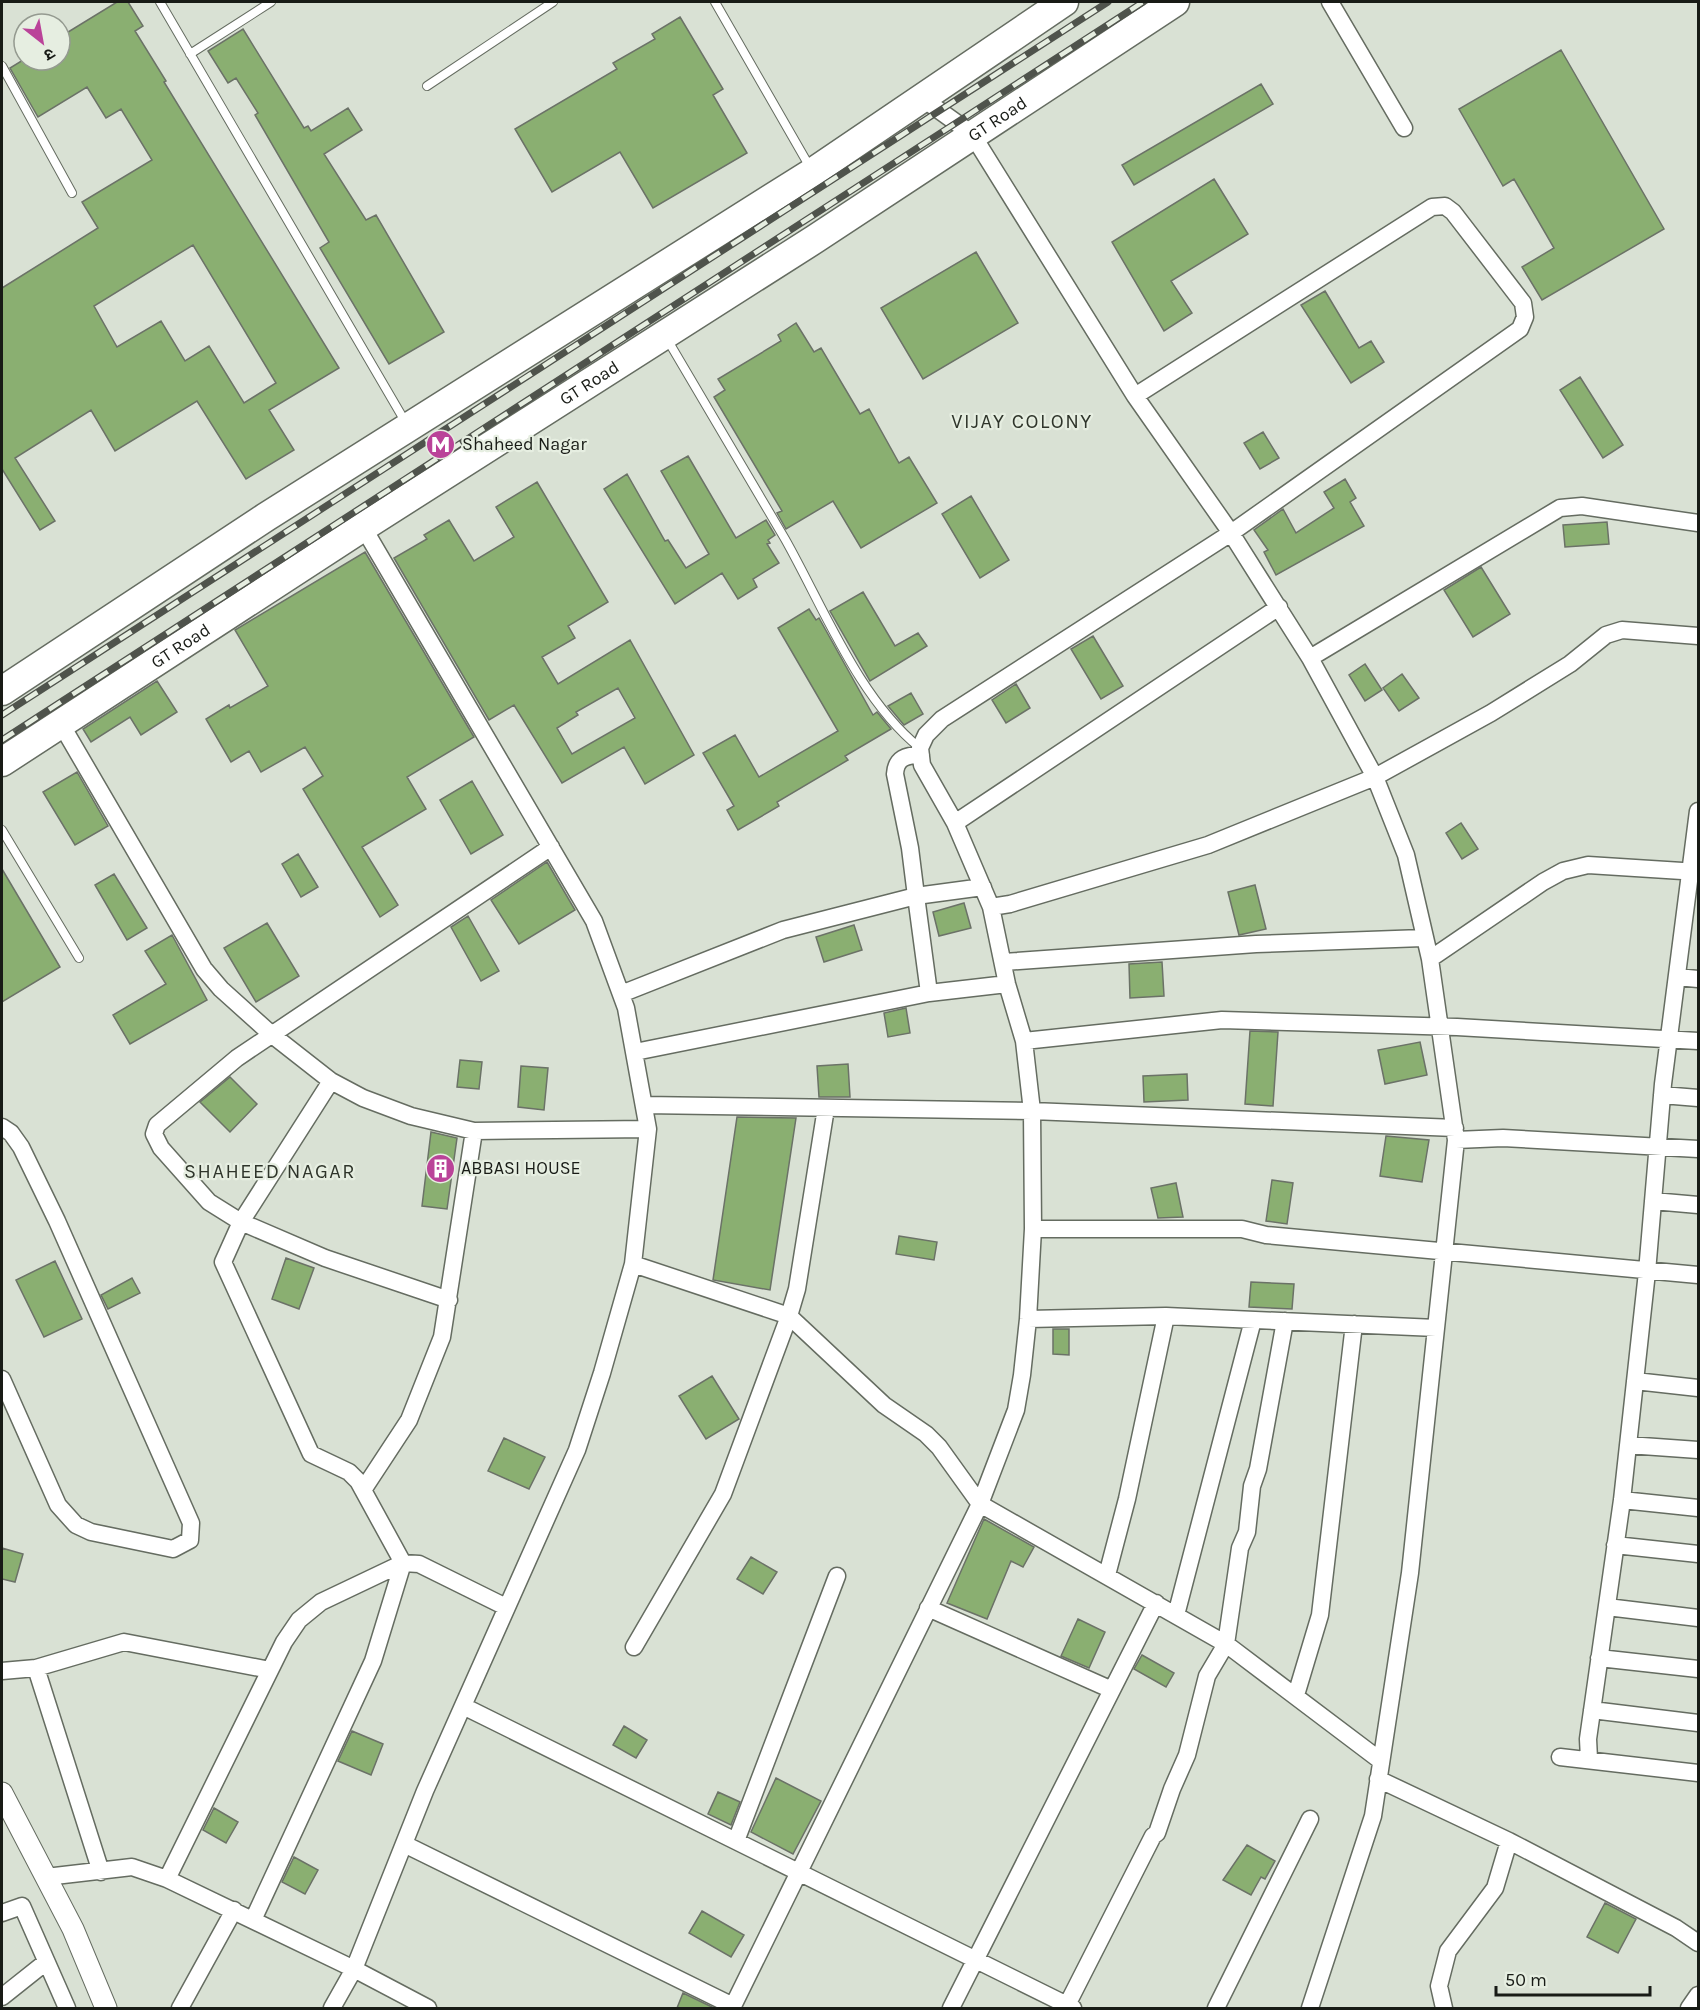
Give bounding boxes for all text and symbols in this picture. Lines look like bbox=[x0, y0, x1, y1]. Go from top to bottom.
north arrow bbox=[12, 12, 72, 72]
text: उ bbox=[40, 44, 58, 65]
street label: GT Road bbox=[964, 92, 1031, 146]
street label: GT Road bbox=[555, 356, 623, 410]
district label: VIJAY COLONY bbox=[951, 410, 1093, 433]
metro station icon: Shaheed Nagar bbox=[425, 428, 457, 460]
place label: Shaheed Nagar bbox=[462, 433, 587, 455]
street label: GT Road bbox=[147, 618, 214, 673]
building icon: ABBASI HOUSE bbox=[424, 1152, 456, 1184]
place label: ABBASI HOUSE bbox=[461, 1157, 581, 1179]
district label: SHAHEED NAGAR bbox=[184, 1160, 356, 1183]
scale bar bbox=[1496, 1959, 1650, 1997]
text: 50 m bbox=[1505, 1969, 1547, 1991]

